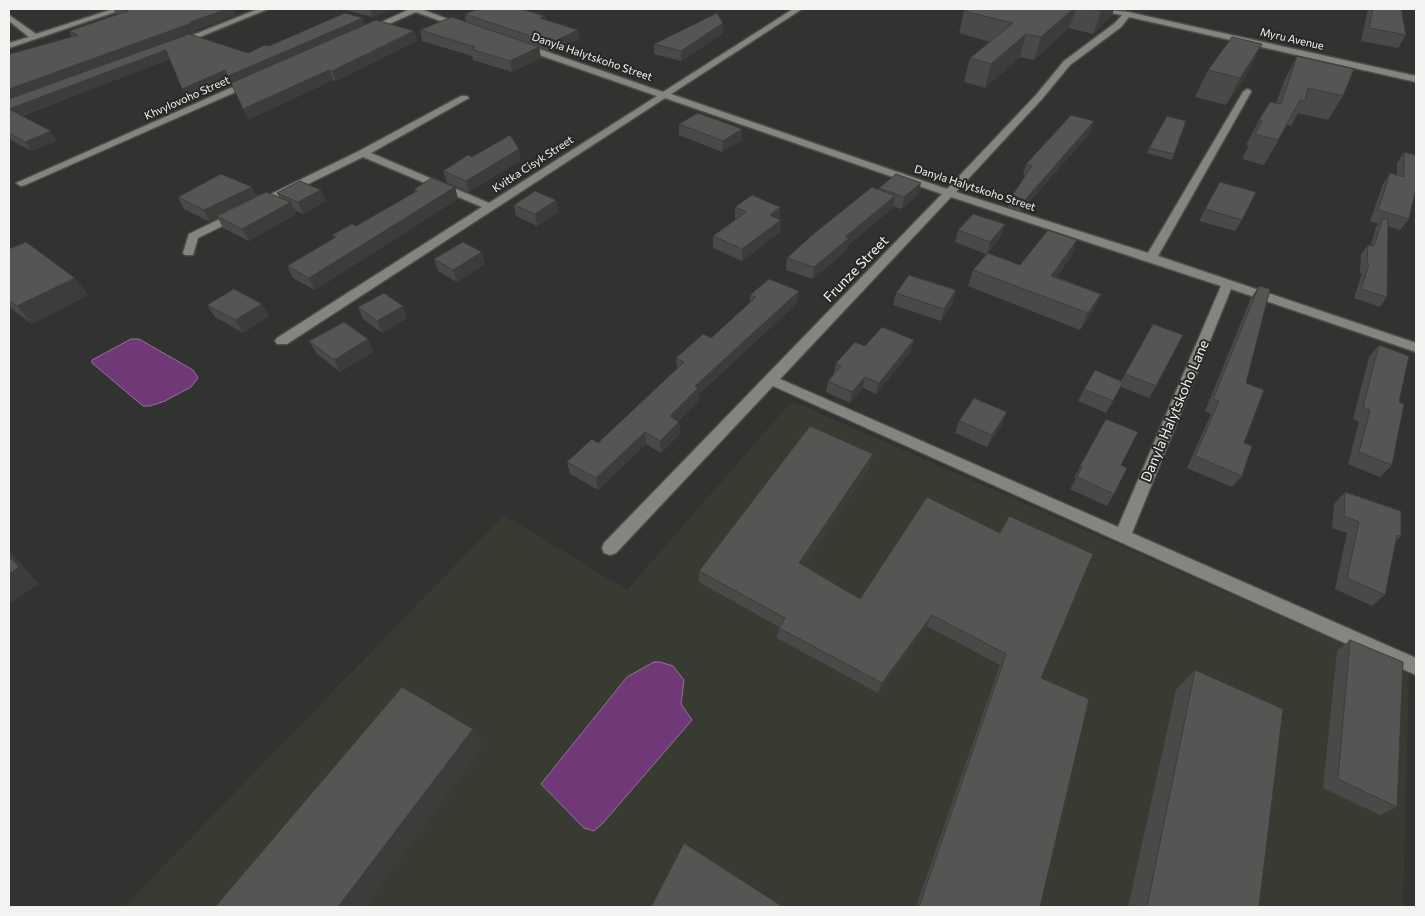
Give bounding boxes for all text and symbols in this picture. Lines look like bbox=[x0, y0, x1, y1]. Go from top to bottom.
street label: Myru Avenue bbox=[1259, 25, 1325, 53]
street label: Danyla Halytskoho Street bbox=[530, 30, 654, 84]
street label: Khvylovoho Street bbox=[142, 73, 232, 123]
street label: Kvitka Cisyk Street bbox=[490, 133, 576, 195]
street label: Danyla Halytskoho Street bbox=[913, 162, 1037, 214]
street label: Frunze Street bbox=[820, 232, 892, 306]
street label: Danyla Halytskoho Lane bbox=[1137, 338, 1213, 484]

